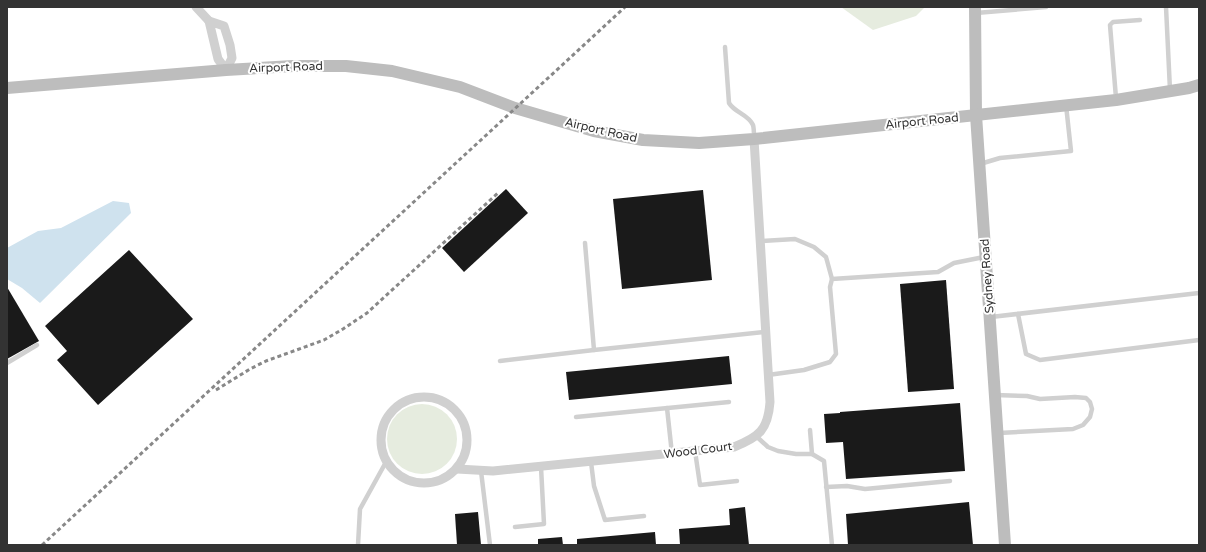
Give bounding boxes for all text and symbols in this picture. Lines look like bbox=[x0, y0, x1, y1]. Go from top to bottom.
street label: Airport Road bbox=[249, 59, 323, 75]
street label: Airport Road bbox=[885, 110, 959, 132]
street label: Airport Road bbox=[563, 115, 639, 145]
street label: Sydney Road bbox=[977, 238, 997, 314]
street label: Wood Court bbox=[663, 439, 733, 461]

